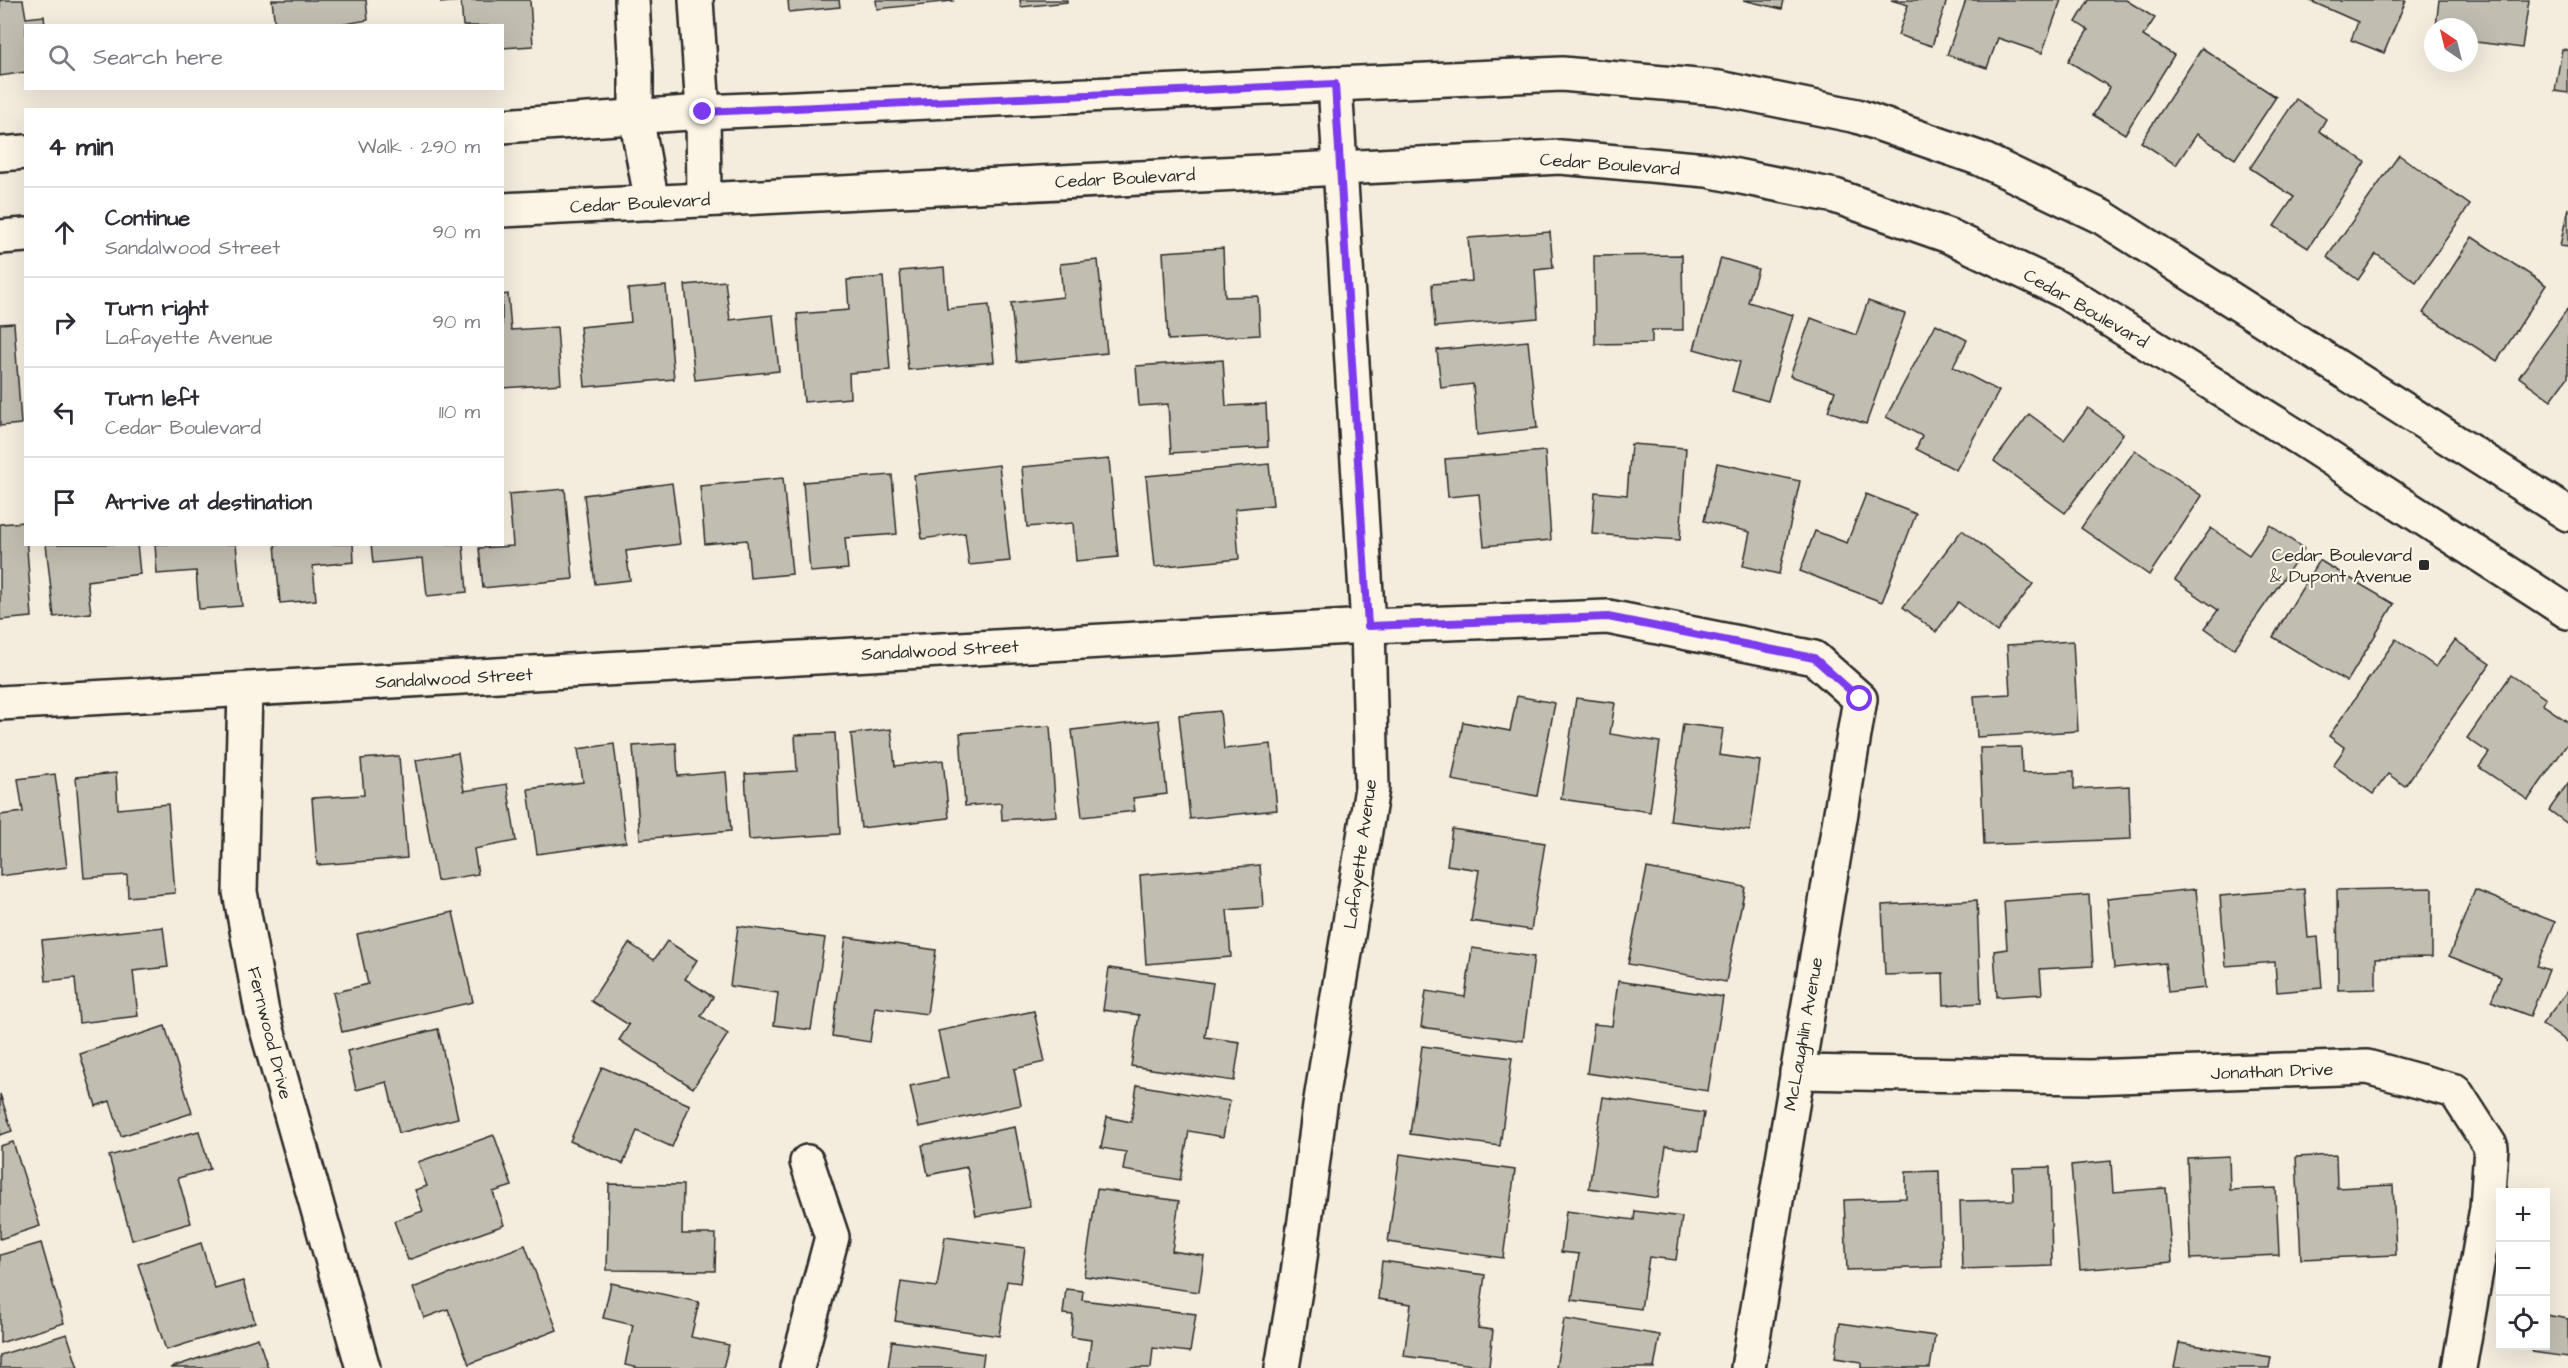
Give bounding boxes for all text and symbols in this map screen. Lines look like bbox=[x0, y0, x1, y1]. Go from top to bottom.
north arrow bbox=[2424, 18, 2478, 72]
search box bbox=[24, 24, 504, 90]
icon: search bbox=[45, 41, 78, 74]
text: Search here bbox=[93, 42, 223, 73]
route end bbox=[689, 98, 715, 124]
text: 4 min bbox=[48, 129, 113, 165]
text: Walk · 290 m bbox=[358, 133, 480, 161]
street label: Cedar Boulevard bbox=[1539, 147, 1681, 182]
street label: Cedar Boulevard bbox=[1054, 162, 1196, 195]
street label: Cedar Boulevard bbox=[569, 187, 711, 220]
text: Continue bbox=[105, 203, 190, 234]
icon: ahead bbox=[48, 216, 81, 249]
text: 90 m bbox=[432, 218, 480, 246]
text: Sandalwood Street bbox=[105, 234, 280, 262]
street label: Cedar Boulevard bbox=[2019, 263, 2153, 354]
text: Turn right bbox=[105, 293, 208, 324]
icon: right bbox=[48, 306, 81, 339]
text: 90 m bbox=[432, 308, 480, 336]
text: Lafayette Avenue bbox=[105, 324, 273, 352]
text: Turn left bbox=[105, 383, 199, 414]
icon: left bbox=[48, 396, 81, 429]
text: 110 m bbox=[439, 398, 480, 426]
text: Cedar Boulevard bbox=[105, 414, 261, 442]
icon: arrive bbox=[48, 486, 81, 519]
text: Arrive at destination bbox=[105, 487, 312, 518]
place label: Cedar Boulevard & Dupont Avenue bbox=[2270, 543, 2412, 589]
marker: Cedar Boulevard & Dupont Avenue bbox=[2417, 558, 2431, 572]
street label: Sandalwood Street bbox=[861, 634, 1020, 667]
street label: Sandalwood Street bbox=[375, 662, 534, 695]
route start bbox=[1846, 685, 1872, 711]
street label: Lafayette Avenue bbox=[1338, 777, 1384, 931]
street label: McLaughlin Avenue bbox=[1778, 955, 1830, 1113]
street label: Fernwood Drive bbox=[241, 964, 298, 1102]
street label: Jonathan Drive bbox=[2210, 1057, 2334, 1086]
map controls bbox=[2496, 1188, 2550, 1350]
button: + bbox=[2496, 1188, 2550, 1242]
button: − bbox=[2496, 1242, 2550, 1296]
button: locate bbox=[2496, 1296, 2550, 1350]

